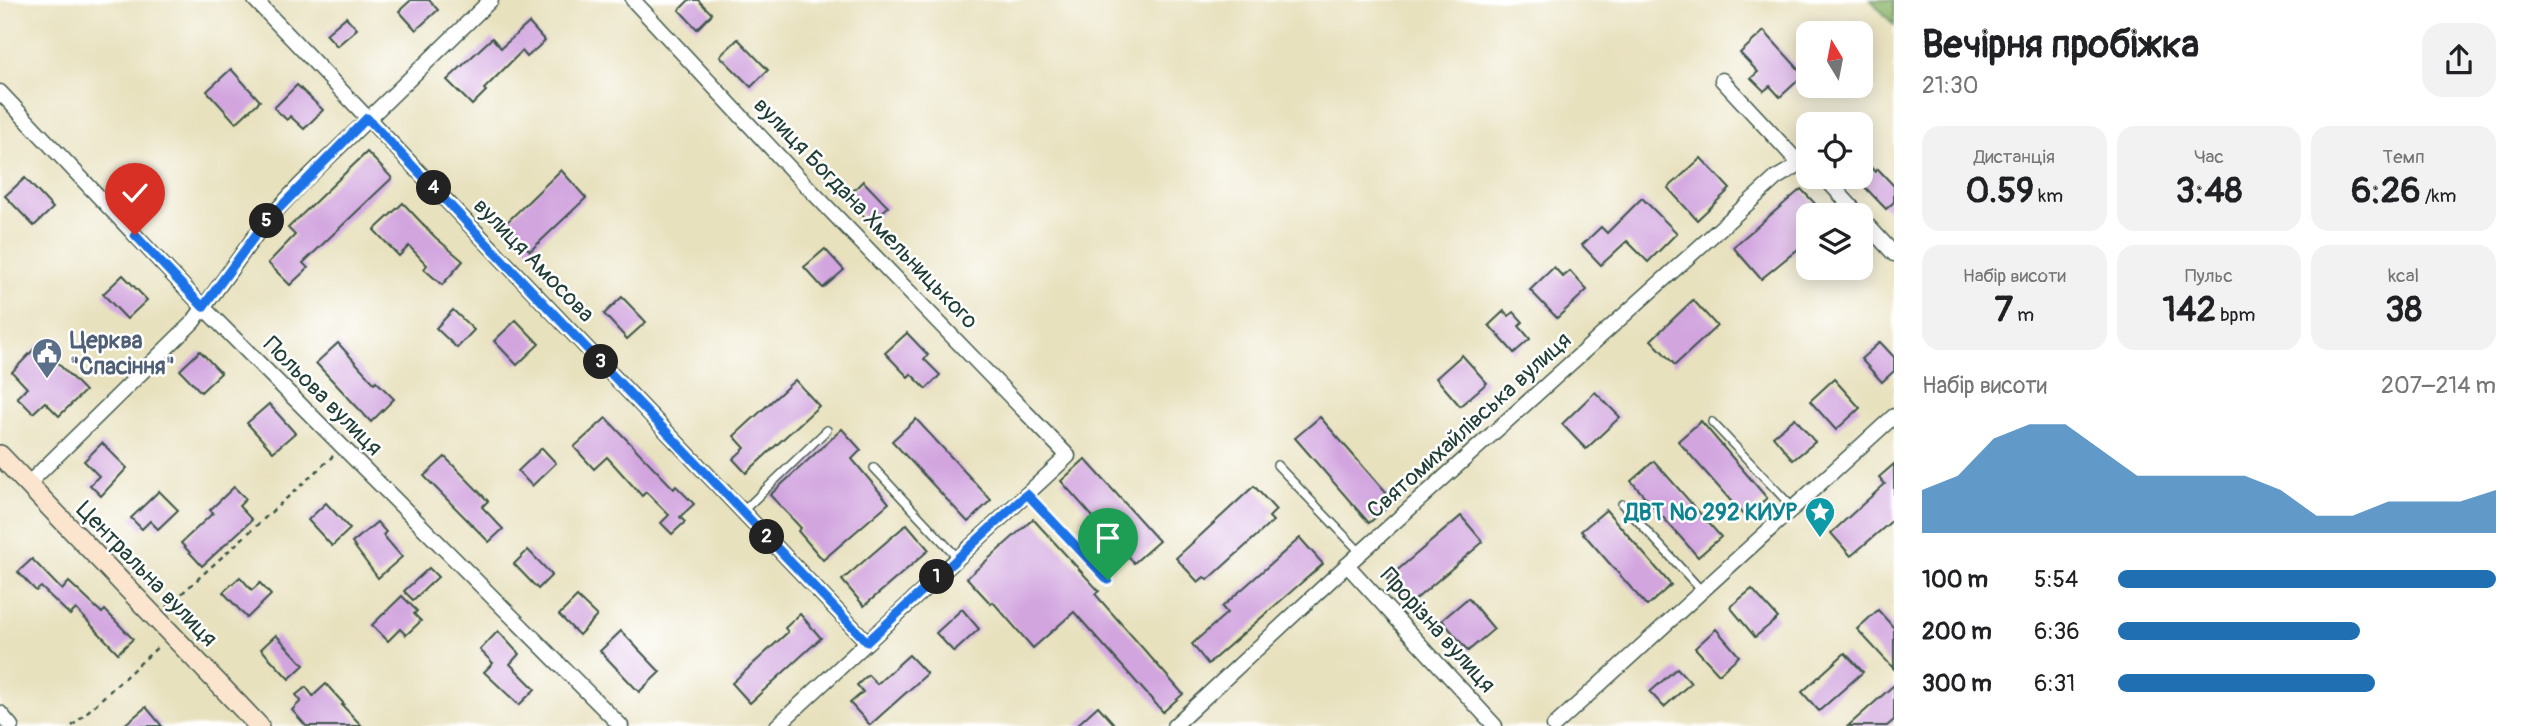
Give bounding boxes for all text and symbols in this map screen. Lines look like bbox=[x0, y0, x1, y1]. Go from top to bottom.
north arrow bbox=[1796, 21, 1872, 98]
map controls bbox=[1796, 21, 1873, 280]
text: Вечірня пробіжка bbox=[1922, 21, 2199, 69]
button: share bbox=[2422, 23, 2496, 97]
text: 21:30 bbox=[1922, 71, 1979, 100]
street label: вулиця Богдана Хмельницького bbox=[748, 91, 984, 335]
button: locate bbox=[1796, 112, 1873, 189]
text: Дистанція bbox=[1974, 145, 2055, 169]
text: Час bbox=[2194, 145, 2224, 169]
text: Темп bbox=[2383, 145, 2425, 169]
pin bbox=[105, 163, 165, 235]
text: 0.59 bbox=[1966, 169, 2034, 213]
text: 3:48 bbox=[2176, 169, 2242, 213]
text: 6:26 bbox=[2351, 169, 2421, 213]
pin: 4 bbox=[416, 170, 452, 206]
icon: check bbox=[116, 174, 154, 212]
text: 4 bbox=[428, 175, 439, 199]
text: km bbox=[2034, 184, 2063, 208]
text: /km bbox=[2421, 184, 2456, 208]
street label: вулиця Амосова bbox=[467, 192, 601, 328]
button: layers bbox=[1796, 203, 1873, 280]
pin: 5 bbox=[250, 204, 284, 238]
text: 5 bbox=[261, 208, 272, 232]
text: Набір висоти bbox=[1963, 264, 2066, 288]
text: Пульс bbox=[2185, 264, 2233, 288]
text: kcal bbox=[2388, 264, 2419, 288]
text: 7 bbox=[1995, 288, 2013, 332]
text: 142 bbox=[2163, 288, 2216, 332]
text: 38 bbox=[2385, 288, 2422, 332]
text: m bbox=[2013, 303, 2034, 327]
text: bpm bbox=[2216, 303, 2255, 327]
place label: Церква "Спасіння" bbox=[70, 326, 175, 381]
street label: Святомихайлівська вулиця bbox=[1361, 326, 1577, 524]
street label: Польова вулиця bbox=[257, 330, 389, 462]
public building icon: Церква "Спасіння" bbox=[30, 336, 64, 380]
pin: 3 bbox=[584, 344, 618, 380]
text: 3 bbox=[595, 349, 606, 373]
text: Набір висоти bbox=[1922, 371, 2047, 400]
text: 207–214 m bbox=[2381, 371, 2496, 400]
street label: Центральна вулиця bbox=[70, 495, 224, 653]
place icon: ДВТ № 292 КИУР bbox=[1803, 495, 1837, 539]
place label: ДВТ № 292 КИУР bbox=[1623, 498, 1798, 527]
pin bbox=[1078, 508, 1138, 580]
icon: arrive bbox=[1089, 519, 1127, 557]
pin: 2 bbox=[750, 520, 784, 554]
text: 2 bbox=[761, 524, 772, 548]
pin: 1 bbox=[920, 560, 954, 594]
street label: Прорізна вулиця bbox=[1374, 561, 1502, 699]
text: 1 bbox=[933, 564, 940, 588]
text: 100 m bbox=[1922, 565, 1988, 594]
text: 5:54 bbox=[2034, 565, 2078, 594]
text: 200 m bbox=[1922, 617, 1992, 646]
text: 6:36 bbox=[2034, 617, 2080, 646]
text: 300 m bbox=[1922, 669, 1992, 698]
text: 6:31 bbox=[2034, 669, 2075, 698]

